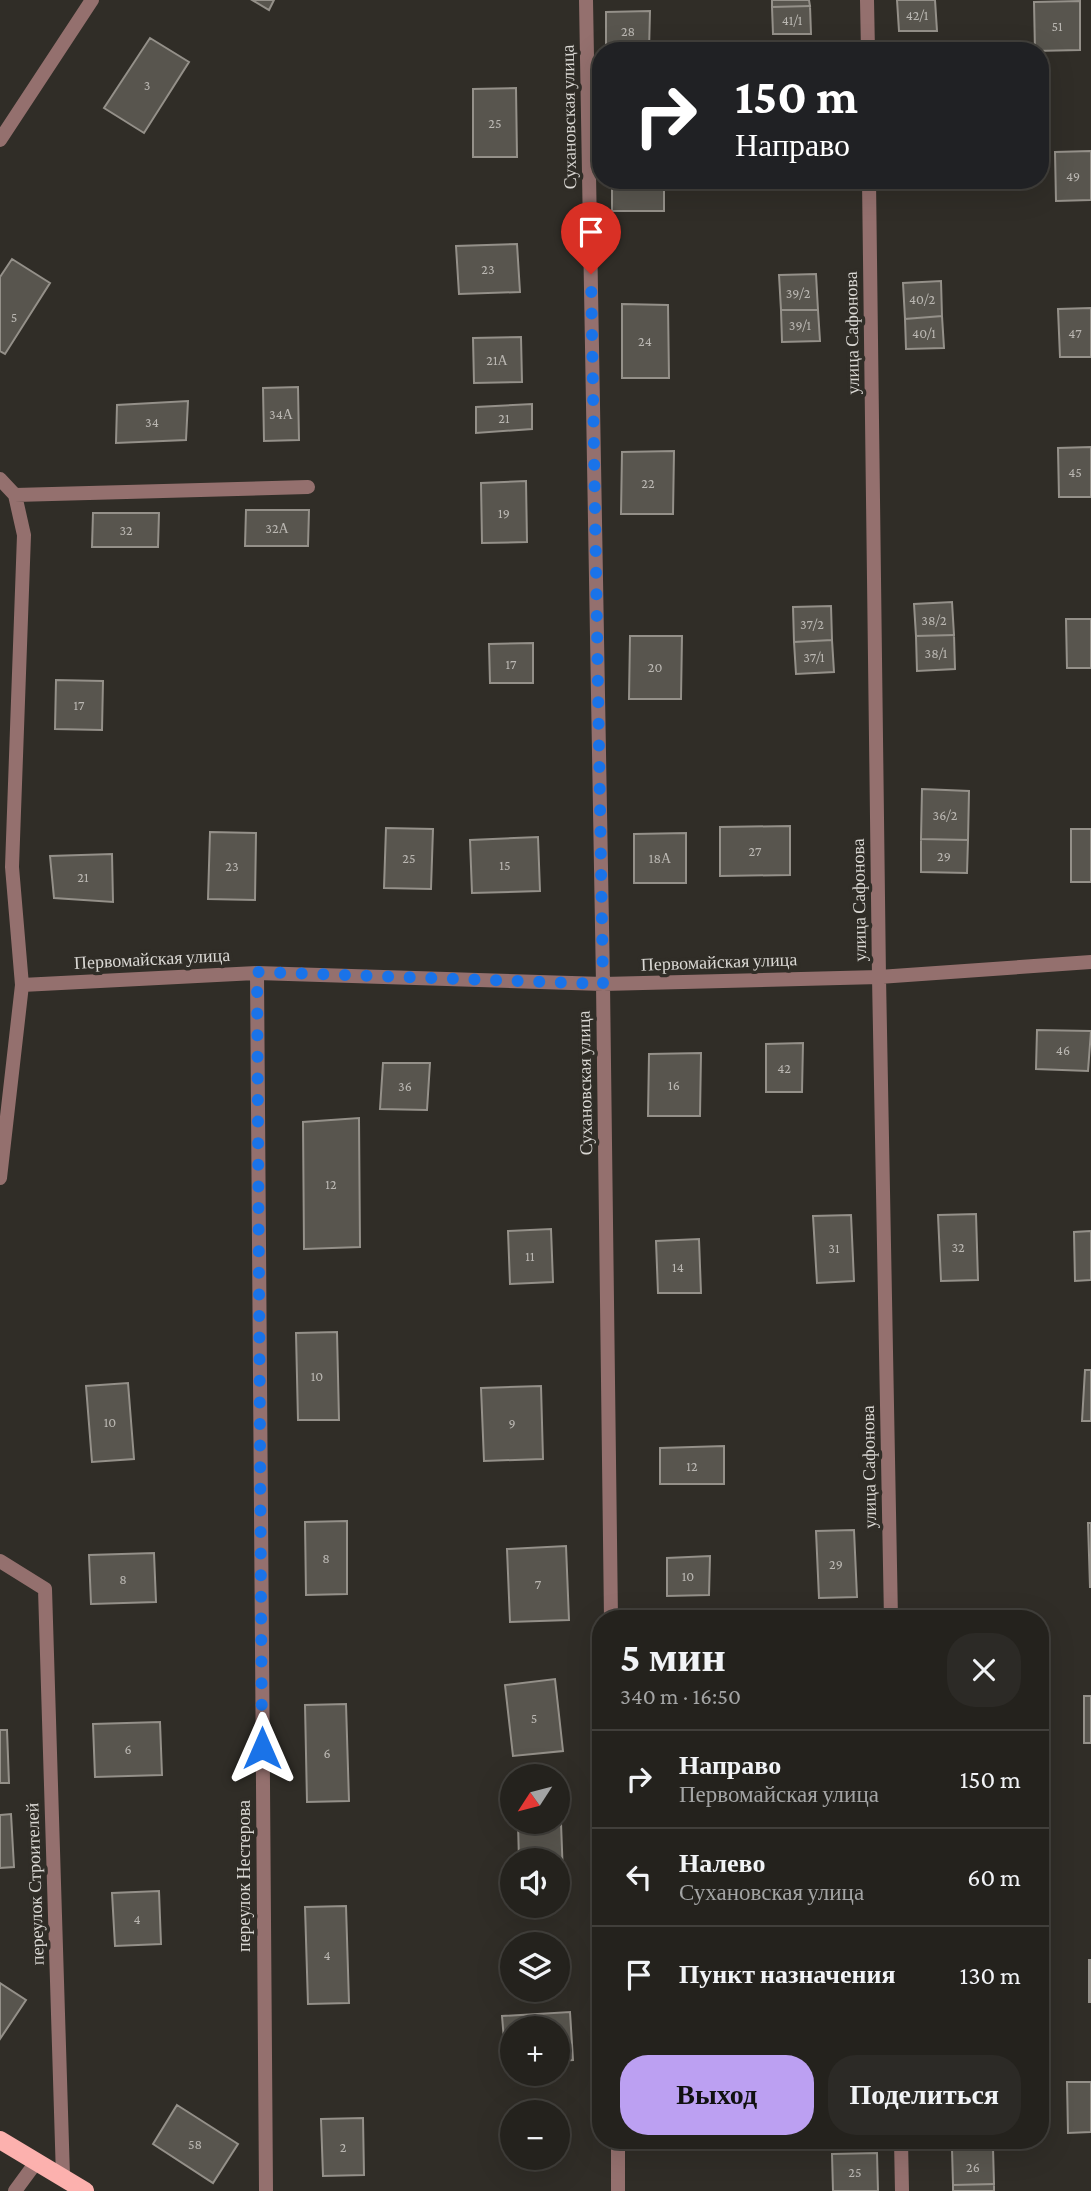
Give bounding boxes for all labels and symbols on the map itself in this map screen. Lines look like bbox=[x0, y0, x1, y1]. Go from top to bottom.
house number: 42/1 bbox=[906, 7, 929, 23]
house number: 41/1 bbox=[782, 12, 803, 28]
house number: 51 bbox=[1051, 18, 1063, 34]
house number: 28 bbox=[621, 23, 635, 39]
street label: Сухановская улица bbox=[558, 44, 580, 190]
house number: 3 bbox=[144, 77, 150, 93]
house number: 25 bbox=[488, 115, 502, 131]
house number: 49 bbox=[1066, 168, 1080, 184]
pin bbox=[561, 202, 621, 274]
house number: 23 bbox=[481, 261, 495, 277]
street label: улица Сафонова bbox=[841, 271, 863, 395]
house number: 39/2 bbox=[786, 285, 811, 301]
house number: 40/2 bbox=[909, 291, 935, 307]
house number: 5 bbox=[11, 309, 17, 325]
house number: 39/1 bbox=[789, 317, 812, 333]
house number: 40/1 bbox=[912, 325, 936, 341]
house number: 47 bbox=[1068, 325, 1082, 341]
house number: 24 bbox=[638, 333, 652, 349]
house number: 21А bbox=[486, 352, 509, 368]
house number: 34А bbox=[269, 406, 294, 422]
house number: 21 bbox=[498, 410, 510, 426]
house number: 34 bbox=[145, 414, 159, 430]
house number: 45 bbox=[1068, 464, 1082, 480]
house number: 22 bbox=[641, 475, 655, 491]
house number: 19 bbox=[498, 505, 510, 521]
house number: 32А bbox=[265, 520, 290, 536]
house number: 32 bbox=[119, 522, 133, 538]
house number: 38/2 bbox=[921, 612, 947, 628]
house number: 37/2 bbox=[800, 616, 824, 632]
house number: 38/1 bbox=[925, 645, 948, 661]
house number: 37/1 bbox=[803, 649, 825, 665]
house number: 17 bbox=[505, 656, 517, 672]
house number: 20 bbox=[648, 659, 662, 675]
house number: 17 bbox=[73, 697, 85, 713]
house number: 36/2 bbox=[933, 807, 958, 823]
street label: улица Сафонова bbox=[848, 838, 870, 962]
house number: 27 bbox=[749, 843, 762, 859]
house number: 29 bbox=[937, 848, 951, 864]
house number: 25 bbox=[402, 850, 416, 866]
house number: 18А bbox=[649, 850, 672, 866]
house number: 15 bbox=[499, 857, 511, 873]
house number: 23 bbox=[225, 858, 239, 874]
house number: 21 bbox=[77, 869, 89, 885]
street label: Первомайская улица bbox=[73, 945, 231, 973]
street label: Первомайская улица bbox=[640, 949, 798, 975]
street label: Сухановская улица bbox=[574, 1010, 596, 1156]
house number: 46 bbox=[1056, 1042, 1070, 1058]
house number: 42 bbox=[777, 1060, 791, 1076]
house number: 16 bbox=[668, 1077, 680, 1093]
house number: 36 bbox=[398, 1078, 412, 1094]
house number: 12 bbox=[325, 1176, 337, 1192]
house number: 32 bbox=[951, 1239, 965, 1255]
house number: 31 bbox=[828, 1240, 840, 1256]
house number: 11 bbox=[525, 1248, 535, 1264]
house number: 14 bbox=[672, 1259, 684, 1275]
house number: 10 bbox=[311, 1368, 323, 1384]
street label: улица Сафонова bbox=[858, 1405, 880, 1529]
house number: 10 bbox=[104, 1414, 116, 1430]
house number: 9 bbox=[508, 1415, 516, 1431]
house number: 12 bbox=[686, 1458, 698, 1474]
house number: 8 bbox=[322, 1550, 330, 1566]
house number: 29 bbox=[829, 1556, 843, 1572]
house number: 10 bbox=[682, 1568, 694, 1584]
house number: 8 bbox=[119, 1571, 127, 1587]
house number: 7 bbox=[535, 1576, 542, 1592]
house number: 5 bbox=[531, 1710, 537, 1726]
position arrow bbox=[225, 1711, 299, 1785]
house number: 6 bbox=[124, 1741, 132, 1757]
house number: 6 bbox=[323, 1745, 331, 1761]
north arrow bbox=[500, 1764, 570, 1834]
street label: переулок Нестерова bbox=[234, 1800, 254, 1952]
street label: переулок Строителей bbox=[22, 1802, 48, 1966]
house number: 4 bbox=[133, 1911, 141, 1927]
house number: 4 bbox=[323, 1947, 331, 1963]
house number: 58 bbox=[188, 2136, 202, 2152]
house number: 2 bbox=[340, 2139, 347, 2155]
house number: 26 bbox=[966, 2159, 980, 2175]
house number: 25 bbox=[848, 2164, 862, 2180]

